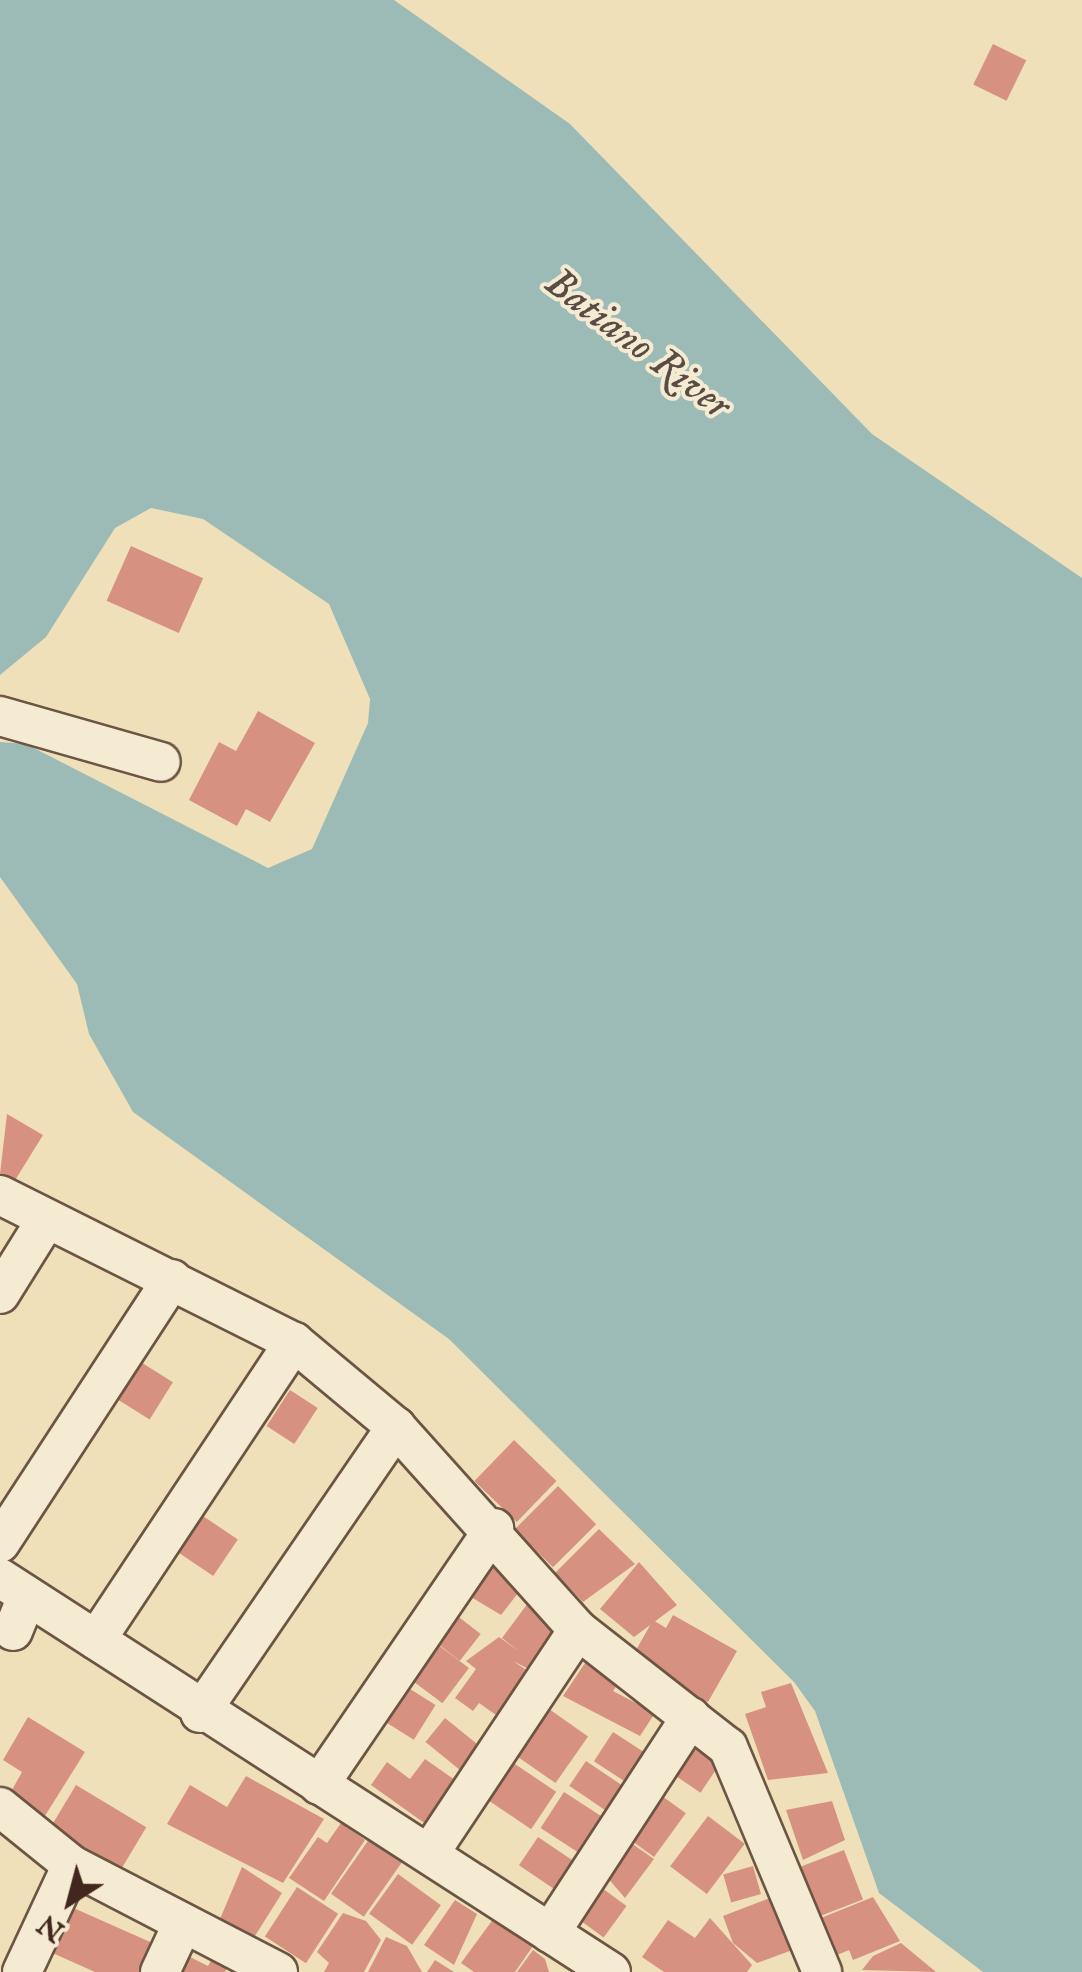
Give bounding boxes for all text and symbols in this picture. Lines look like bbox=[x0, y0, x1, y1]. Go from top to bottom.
water label: Batiano River bbox=[534, 259, 740, 431]
north arrow bbox=[20, 1852, 120, 1952]
text: N bbox=[32, 1905, 72, 1948]

